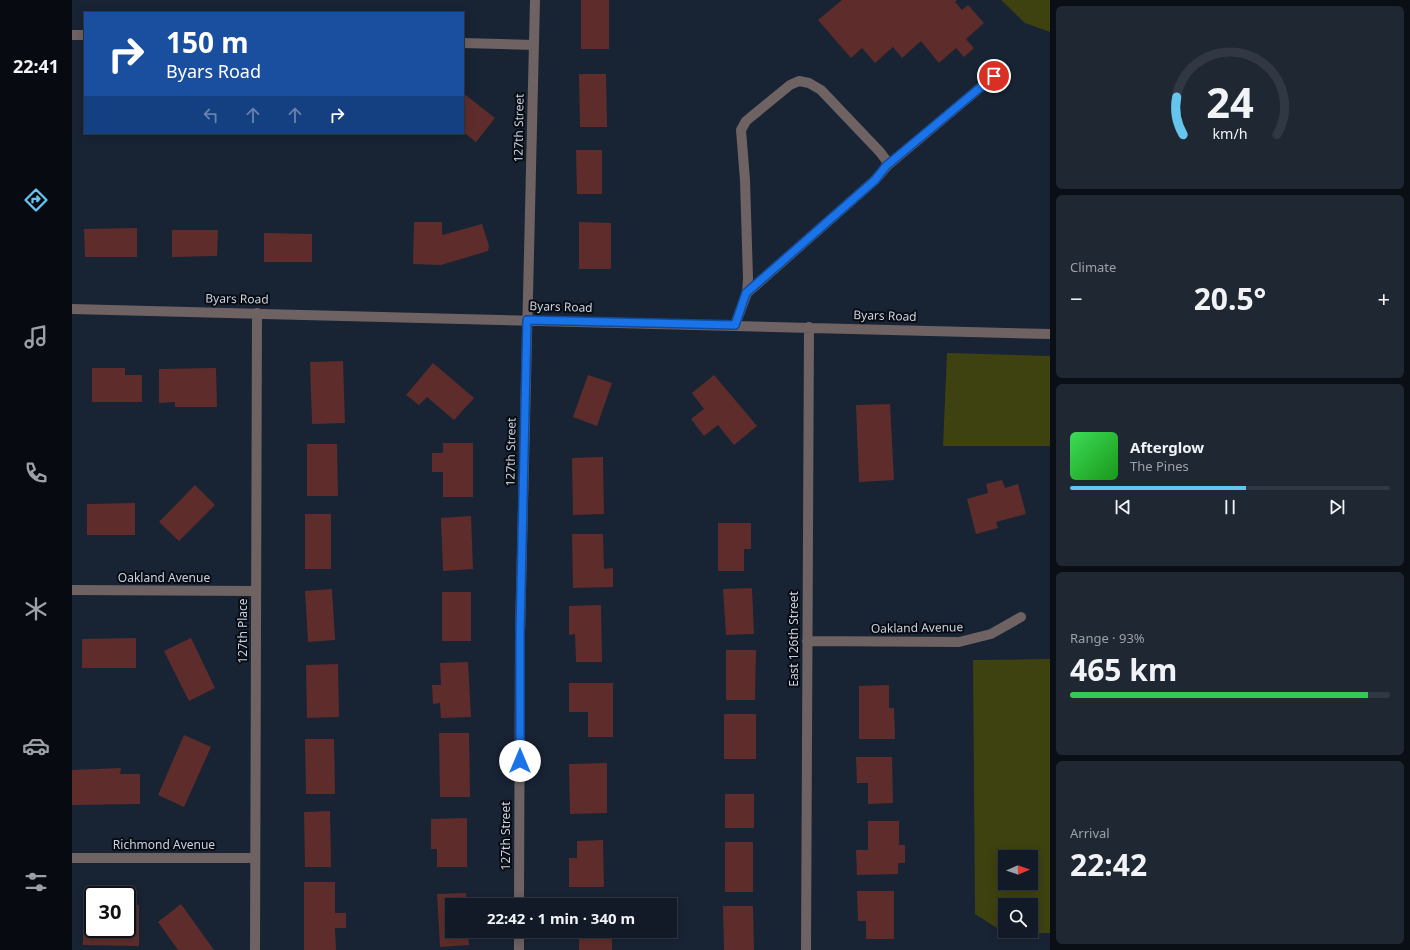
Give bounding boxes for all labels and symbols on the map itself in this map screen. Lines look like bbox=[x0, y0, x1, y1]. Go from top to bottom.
pin bbox=[977, 59, 1011, 93]
street label: 127th Street bbox=[509, 93, 528, 163]
street label: Byars Road bbox=[205, 289, 269, 308]
street label: Byars Road bbox=[529, 297, 593, 316]
street label: Byars Road bbox=[853, 306, 917, 325]
street label: 127th Street bbox=[501, 417, 520, 487]
street label: Oakland Avenue bbox=[118, 569, 210, 586]
street label: East 126th Street bbox=[785, 591, 802, 687]
street label: 127th Place bbox=[234, 598, 251, 664]
street label: Oakland Avenue bbox=[871, 618, 964, 637]
position arrow bbox=[499, 740, 541, 782]
street label: 127th Street bbox=[497, 801, 514, 870]
street label: Richmond Avenue bbox=[113, 836, 215, 853]
north arrow bbox=[998, 850, 1038, 890]
speed limit sign: 30 bbox=[84, 886, 136, 938]

